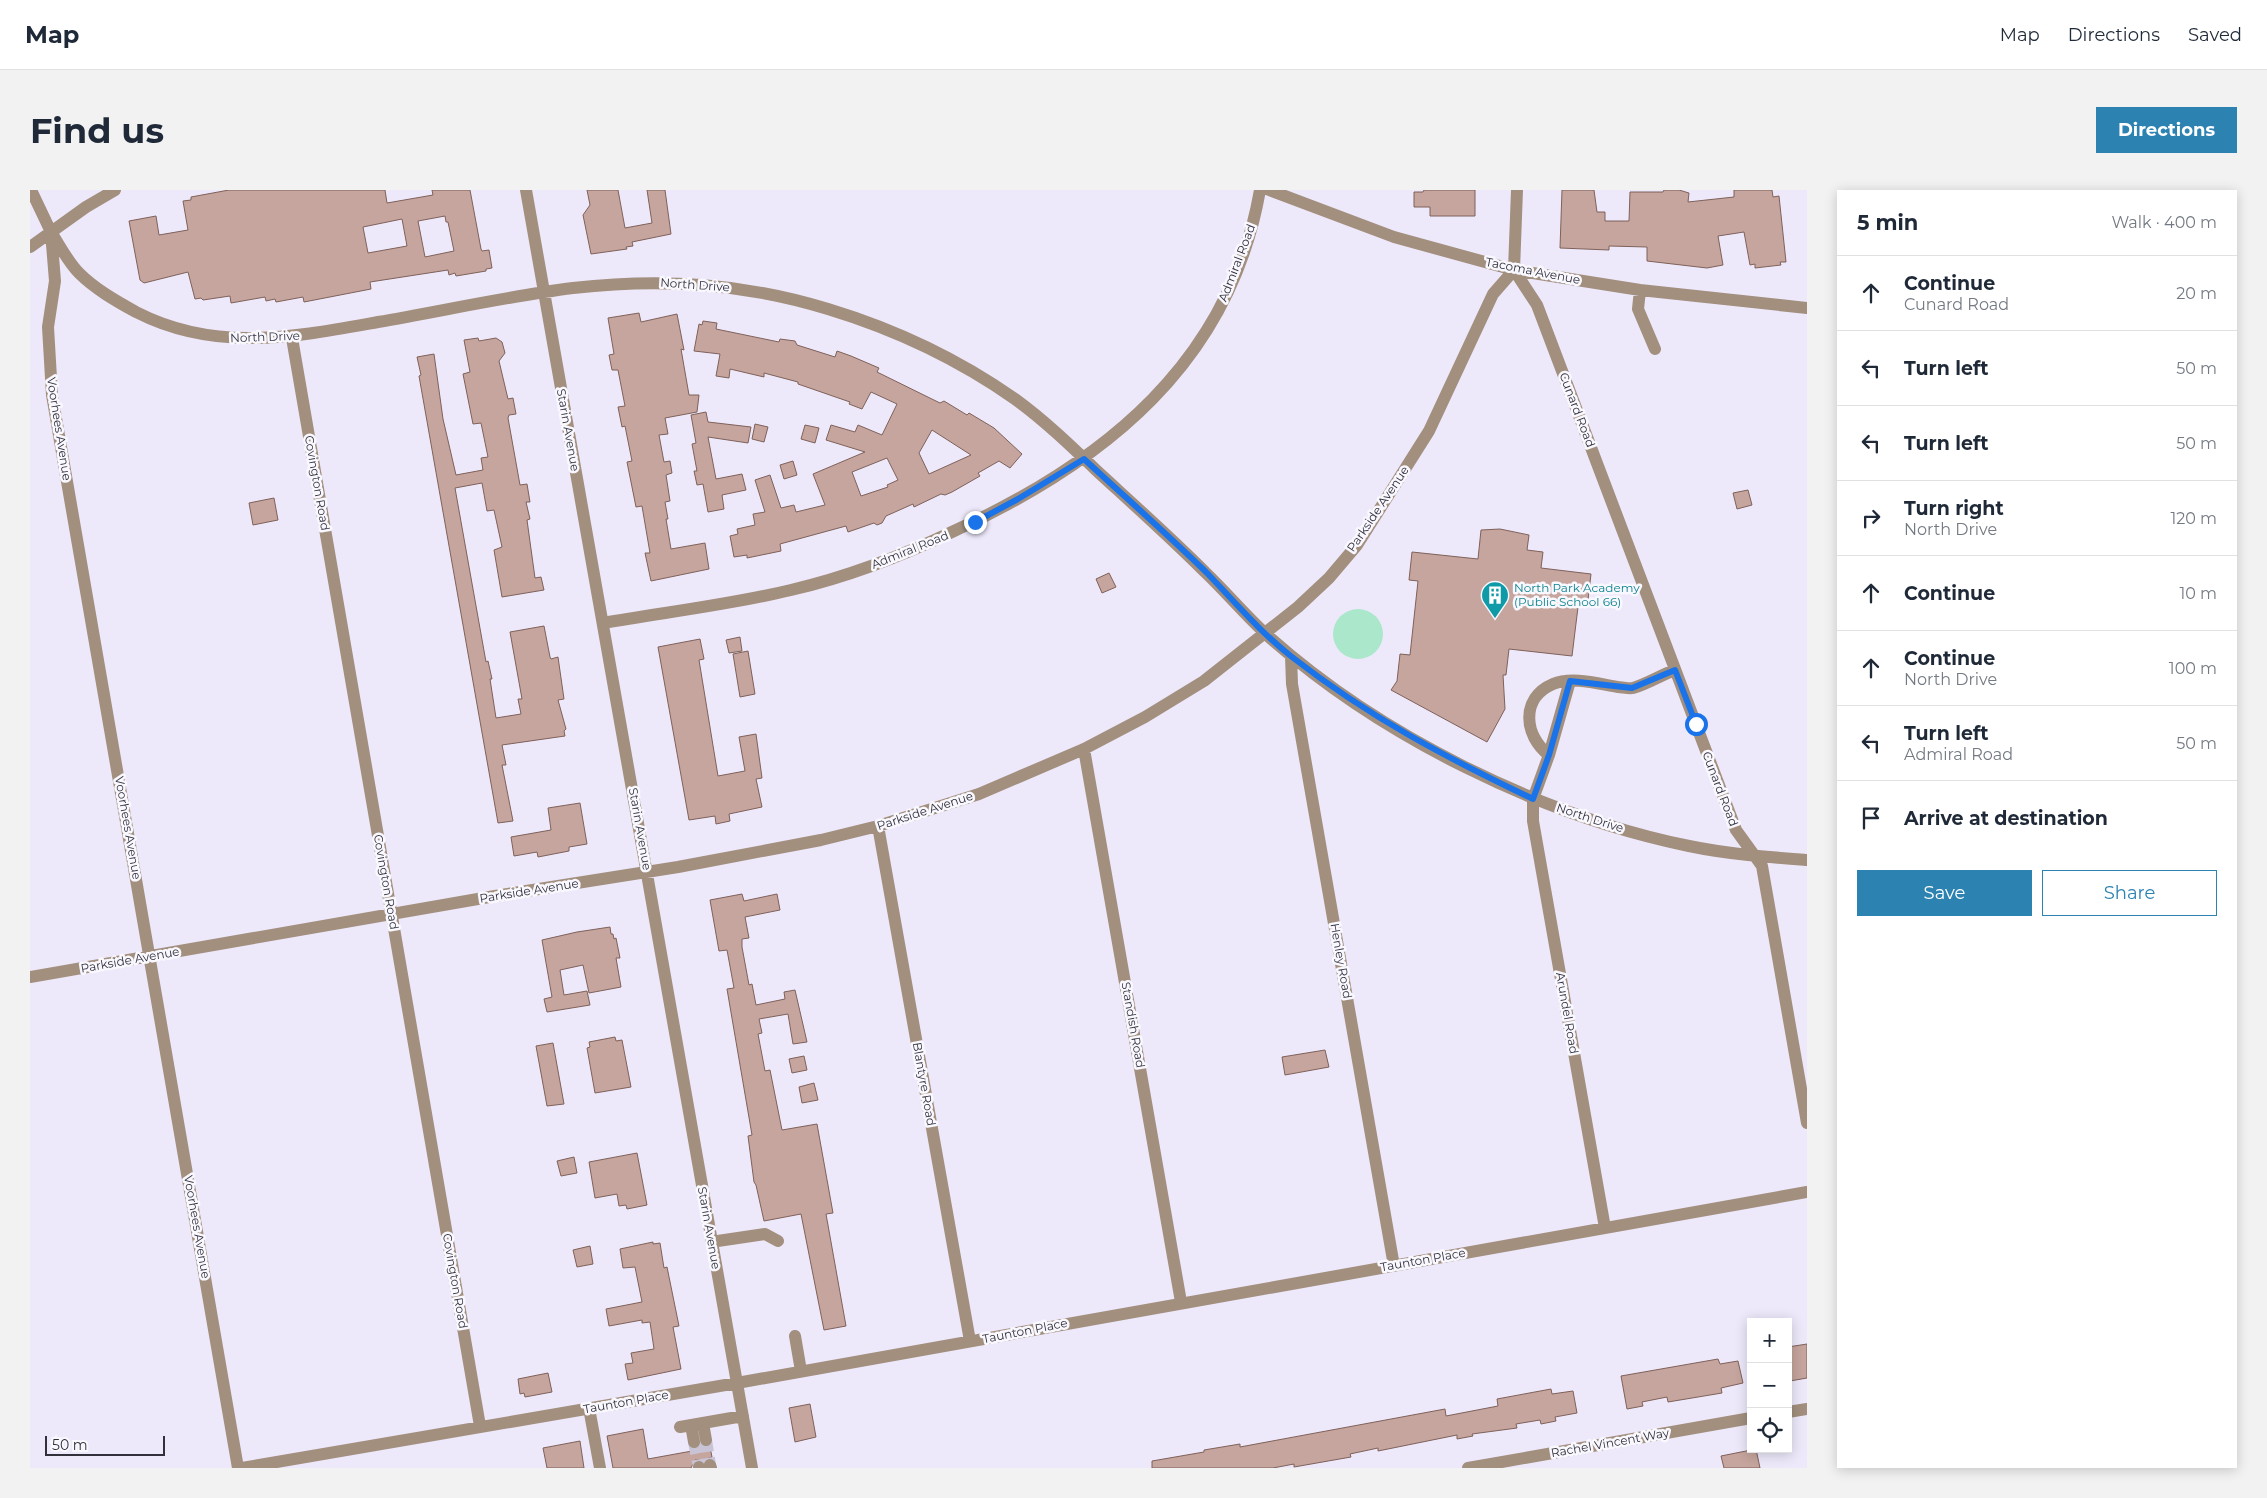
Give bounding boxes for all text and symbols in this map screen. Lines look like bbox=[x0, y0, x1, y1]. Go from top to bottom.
text: Map bbox=[25, 20, 79, 49]
text: Map bbox=[2000, 24, 2040, 46]
text: Directions bbox=[2068, 24, 2160, 46]
text: Saved bbox=[2188, 24, 2242, 46]
button: Directions bbox=[2096, 107, 2237, 153]
text: Find us bbox=[30, 109, 164, 152]
text: 5 min bbox=[1857, 210, 1918, 235]
text: Walk · 400 m bbox=[2111, 213, 2217, 232]
street label: Admiral Road bbox=[1215, 222, 1258, 304]
street label: Tacoma Avenue bbox=[1485, 254, 1582, 287]
text: Continue bbox=[1904, 272, 1995, 295]
street label: North Drive bbox=[660, 275, 730, 294]
icon: ahead bbox=[1857, 279, 1885, 307]
text: 20 m bbox=[2176, 284, 2217, 303]
text: Cunard Road bbox=[1904, 295, 2009, 314]
street label: North Drive bbox=[230, 328, 300, 345]
icon: left bbox=[1857, 354, 1885, 382]
text: Turn left bbox=[1904, 357, 1989, 380]
text: 50 m bbox=[2176, 359, 2217, 378]
street label: Cunard Road bbox=[1556, 370, 1599, 449]
street label: Voorhees Avenue bbox=[44, 376, 75, 482]
street label: Starin Avenue bbox=[554, 387, 583, 472]
icon: left bbox=[1857, 429, 1885, 457]
text: Turn left bbox=[1904, 432, 1989, 455]
street label: Covington Road bbox=[302, 434, 333, 532]
text: 50 m bbox=[2176, 434, 2217, 453]
street label: Parkside Avenue bbox=[1343, 463, 1412, 554]
text: Turn right bbox=[1904, 497, 2004, 520]
icon: right bbox=[1857, 504, 1885, 532]
text: 120 m bbox=[2170, 509, 2217, 528]
route end bbox=[964, 511, 987, 534]
text: North Drive bbox=[1904, 520, 1997, 539]
street label: Admiral Road bbox=[869, 527, 951, 572]
icon: ahead bbox=[1857, 579, 1885, 607]
building icon: North Park Academy (Public School 66) bbox=[1480, 580, 1510, 619]
place label: North Park Academy (Public School 66) bbox=[1514, 580, 1640, 609]
text: Continue bbox=[1904, 582, 1995, 605]
text: 10 m bbox=[2179, 584, 2217, 603]
text: Continue bbox=[1904, 647, 1995, 670]
icon: ahead bbox=[1857, 654, 1885, 682]
text: 100 m bbox=[2169, 659, 2217, 678]
text: North Drive bbox=[1904, 670, 1997, 689]
route start bbox=[1685, 713, 1708, 736]
text: Turn left bbox=[1904, 722, 1989, 745]
icon: left bbox=[1857, 729, 1885, 757]
text: 50 m bbox=[2176, 734, 2217, 753]
text: Admiral Road bbox=[1904, 745, 2013, 764]
street label: Cunard Road bbox=[1699, 749, 1742, 828]
street label: Voorhees Avenue bbox=[112, 775, 145, 881]
street label: Starin Avenue bbox=[626, 786, 655, 871]
street label: Parkside Avenue bbox=[875, 788, 975, 833]
street label: North Drive bbox=[1555, 800, 1626, 835]
icon: arrive bbox=[1857, 804, 1885, 832]
text: Arrive at destination bbox=[1904, 807, 2108, 830]
street label: Covington Road bbox=[371, 833, 402, 931]
button: Save bbox=[1857, 870, 2032, 916]
button: Share bbox=[2042, 870, 2217, 916]
street label: Parkside Avenue bbox=[478, 875, 580, 906]
street label: Henley Road bbox=[1327, 922, 1356, 1000]
street label: Parkside Avenue bbox=[79, 943, 181, 976]
street label: Arundel Road bbox=[1553, 971, 1582, 1055]
street label: Standish Road bbox=[1119, 981, 1148, 1069]
street label: Blantyre Road bbox=[910, 1041, 939, 1127]
street label: Voorhees Avenue bbox=[181, 1174, 214, 1280]
street label: Starin Avenue bbox=[695, 1185, 724, 1270]
street label: Covington Road bbox=[440, 1232, 471, 1330]
street label: Taunton Place bbox=[1379, 1245, 1467, 1274]
street label: Taunton Place bbox=[981, 1315, 1069, 1346]
map controls bbox=[1747, 1318, 1792, 1453]
button: + bbox=[1747, 1318, 1792, 1363]
button: − bbox=[1747, 1363, 1792, 1408]
street label: Taunton Place bbox=[582, 1387, 670, 1416]
button: locate bbox=[1747, 1408, 1792, 1453]
street label: Rachel Vincent Way bbox=[1550, 1425, 1671, 1460]
scale bar bbox=[45, 1433, 165, 1456]
text: 50 m bbox=[52, 1436, 88, 1454]

